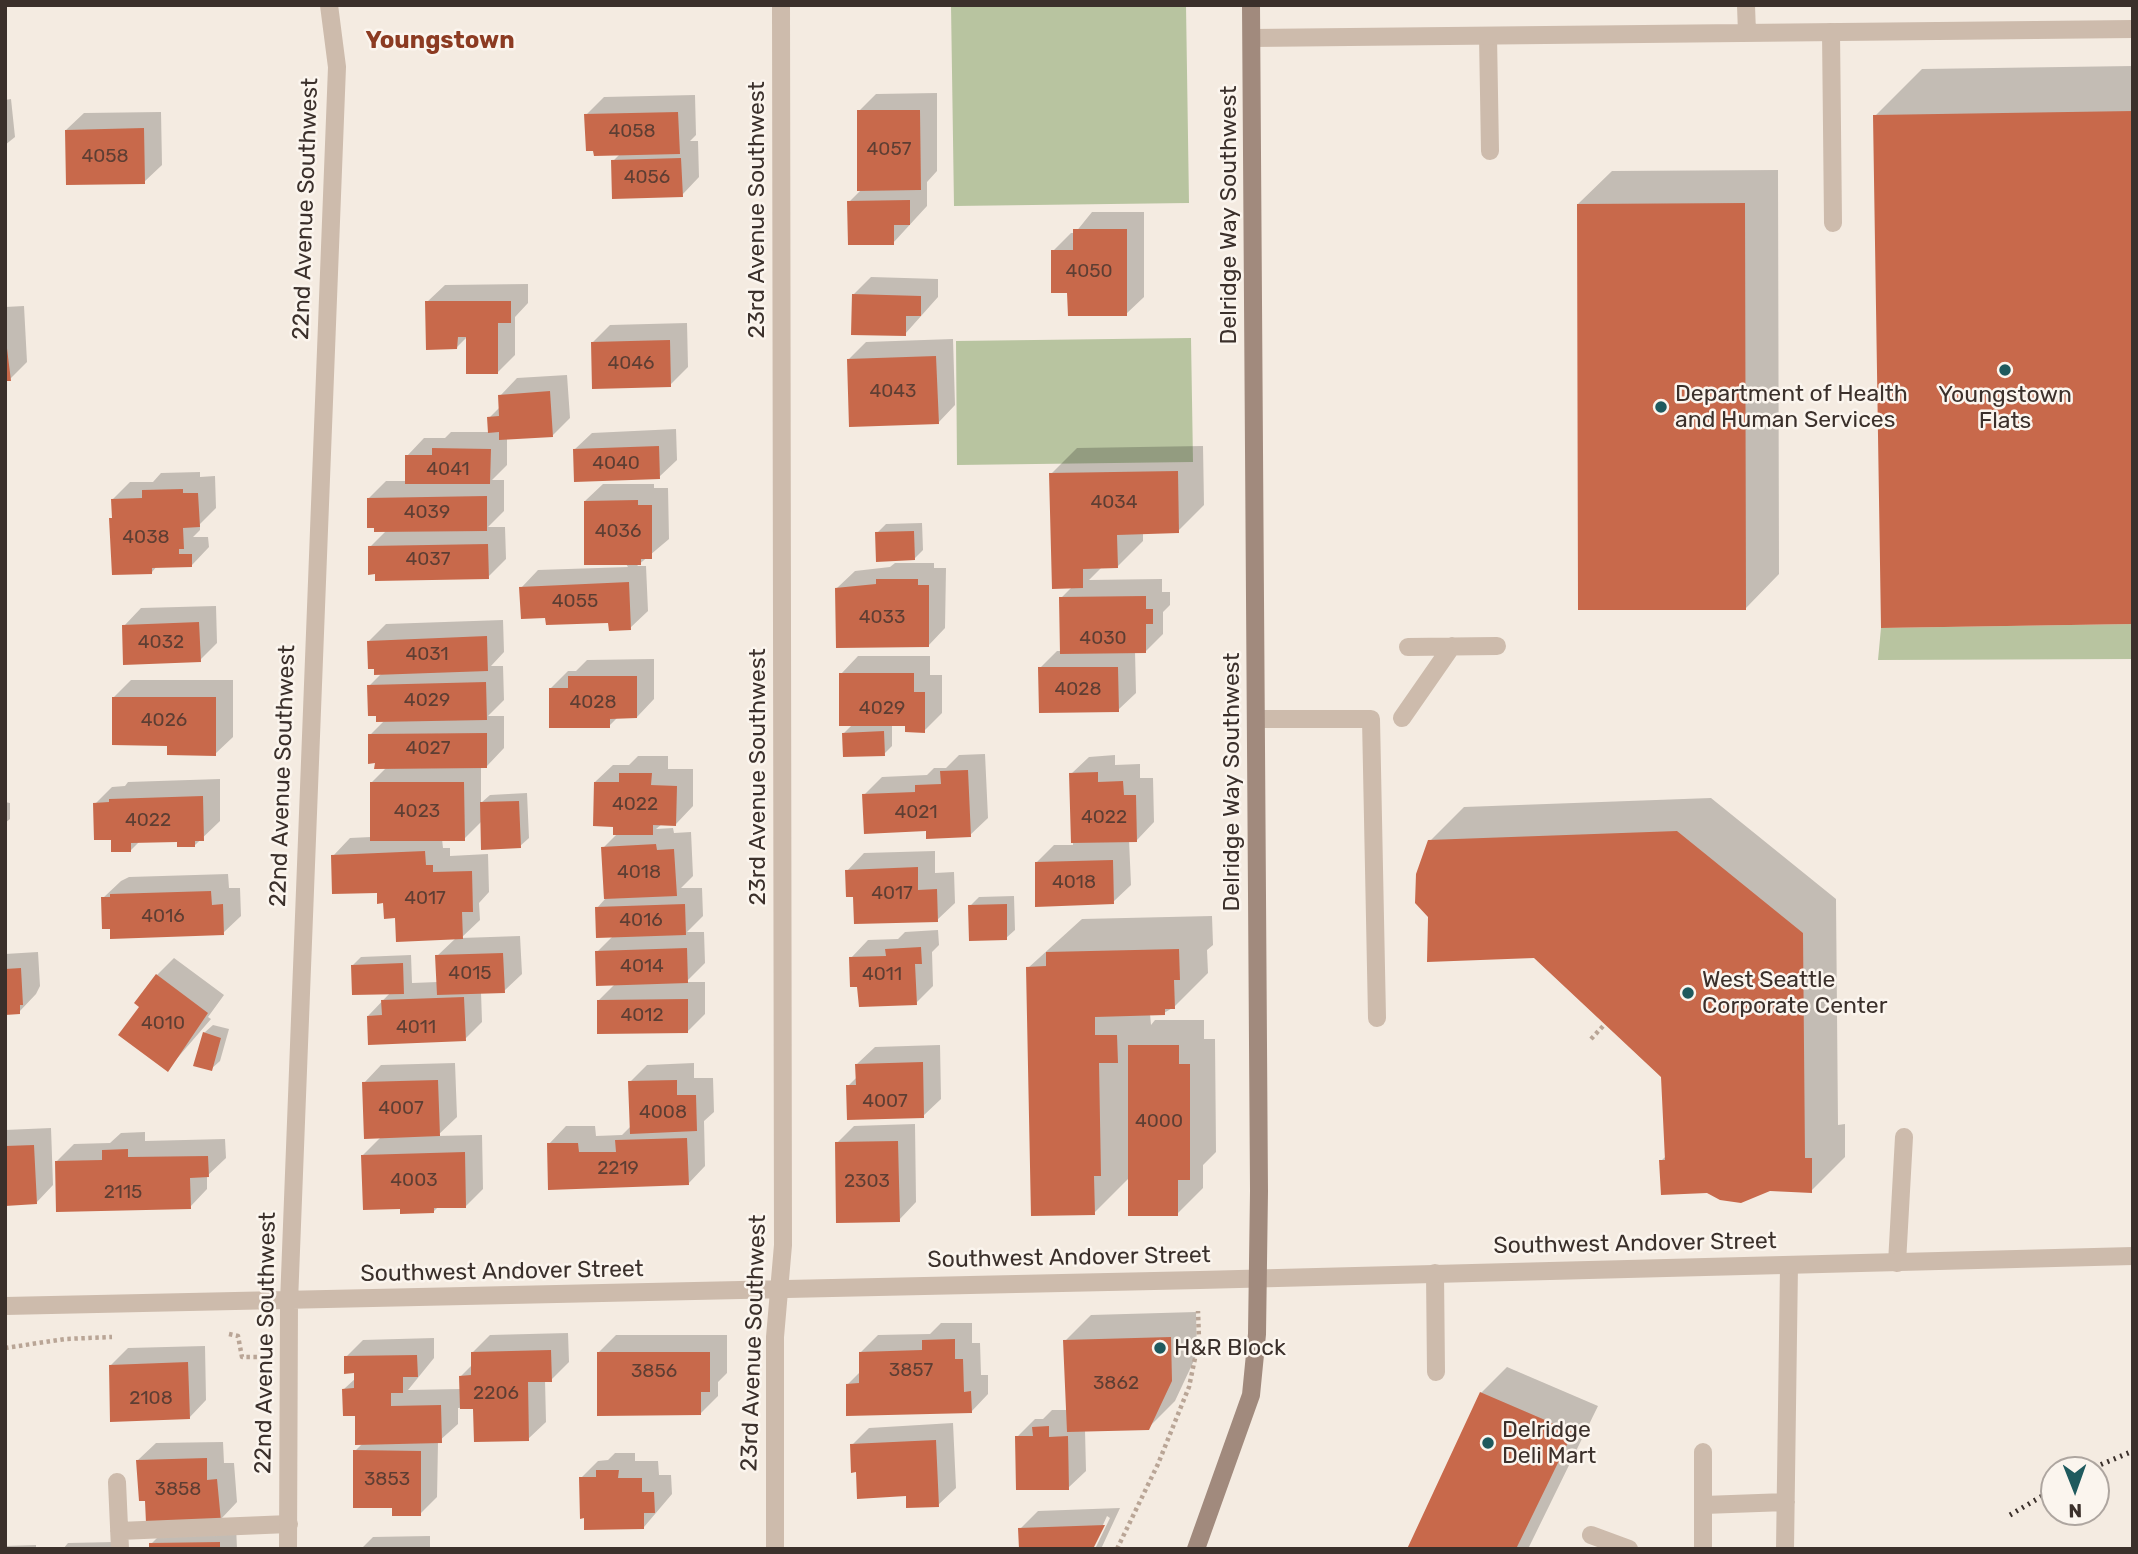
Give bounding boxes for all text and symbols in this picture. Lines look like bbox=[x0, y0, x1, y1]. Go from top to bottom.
district label: Youngstown bbox=[365, 27, 515, 55]
street label: 22nd Avenue Southwest bbox=[288, 77, 324, 341]
street label: 23rd Avenue Southwest bbox=[743, 81, 771, 339]
street label: Delridge Way Southwest bbox=[1215, 85, 1243, 345]
house number: 4058 bbox=[608, 121, 656, 143]
house number: 4057 bbox=[867, 139, 911, 161]
house number: 4058 bbox=[81, 146, 129, 168]
house number: 4056 bbox=[624, 167, 670, 189]
house number: 4050 bbox=[1065, 261, 1113, 283]
house number: 4046 bbox=[607, 353, 655, 375]
marker: Youngstown Flats bbox=[1997, 362, 2013, 378]
place label: Department of Health and Human Services bbox=[1675, 380, 1908, 434]
house number: 4043 bbox=[869, 381, 917, 403]
place label: Youngstown Flats bbox=[1938, 381, 2072, 435]
marker: Department of Health and Human Services bbox=[1653, 399, 1669, 415]
house number: 4040 bbox=[592, 453, 640, 475]
house number: 4041 bbox=[426, 459, 470, 481]
house number: 4034 bbox=[1090, 492, 1138, 514]
house number: 4039 bbox=[404, 502, 450, 524]
house number: 4036 bbox=[595, 521, 641, 543]
house number: 4038 bbox=[122, 527, 170, 549]
house number: 4037 bbox=[405, 549, 451, 571]
house number: 4055 bbox=[552, 591, 598, 613]
house number: 4033 bbox=[859, 607, 905, 629]
house number: 4030 bbox=[1079, 628, 1127, 650]
house number: 4032 bbox=[138, 632, 184, 654]
street label: 22nd Avenue Southwest bbox=[265, 644, 301, 908]
house number: 4031 bbox=[405, 644, 449, 666]
street label: 23rd Avenue Southwest bbox=[744, 648, 772, 906]
street label: Delridge Way Southwest bbox=[1218, 652, 1246, 912]
house number: 4028 bbox=[1054, 679, 1102, 701]
house number: 4029 bbox=[404, 690, 450, 712]
house number: 4028 bbox=[569, 692, 617, 714]
house number: 4029 bbox=[859, 698, 905, 720]
house number: 4026 bbox=[141, 710, 187, 732]
house number: 4027 bbox=[406, 738, 450, 760]
house number: 4022 bbox=[612, 794, 658, 816]
house number: 4023 bbox=[394, 801, 440, 823]
house number: 4021 bbox=[894, 802, 938, 824]
house number: 4022 bbox=[1081, 807, 1127, 829]
house number: 4022 bbox=[125, 810, 171, 832]
house number: 4018 bbox=[617, 862, 661, 884]
house number: 4018 bbox=[1052, 872, 1096, 894]
house number: 4017 bbox=[871, 883, 913, 905]
house number: 4017 bbox=[404, 888, 446, 910]
house number: 4016 bbox=[141, 906, 185, 928]
house number: 4016 bbox=[619, 910, 663, 932]
house number: 4014 bbox=[620, 956, 664, 978]
house number: 4015 bbox=[448, 963, 492, 985]
house number: 4011 bbox=[862, 964, 902, 986]
place label: West Seattle Corporate Center bbox=[1702, 966, 1887, 1020]
marker: West Seattle Corporate Center bbox=[1680, 985, 1696, 1001]
house number: 4012 bbox=[620, 1005, 664, 1027]
house number: 4010 bbox=[141, 1013, 185, 1035]
house number: 4011 bbox=[396, 1017, 436, 1039]
house number: 4007 bbox=[862, 1091, 908, 1113]
house number: 4007 bbox=[378, 1098, 424, 1120]
house number: 4008 bbox=[639, 1102, 687, 1124]
house number: 4000 bbox=[1135, 1111, 1183, 1133]
house number: 2219 bbox=[597, 1158, 639, 1180]
house number: 4003 bbox=[390, 1170, 438, 1192]
house number: 2303 bbox=[844, 1171, 890, 1193]
house number: 2115 bbox=[104, 1182, 142, 1204]
street label: 22nd Avenue Southwest bbox=[250, 1212, 282, 1474]
street label: 23rd Avenue Southwest bbox=[736, 1214, 772, 1472]
street label: Southwest Andover Street bbox=[1493, 1228, 1777, 1260]
street label: Southwest Andover Street bbox=[927, 1242, 1211, 1274]
street label: Southwest Andover Street bbox=[360, 1256, 644, 1288]
place label: H&R Block bbox=[1174, 1334, 1286, 1362]
marker: H&R Block bbox=[1152, 1340, 1168, 1356]
house number: 3857 bbox=[889, 1360, 933, 1382]
house number: 3856 bbox=[631, 1361, 677, 1383]
house number: 3862 bbox=[1093, 1373, 1139, 1395]
house number: 2206 bbox=[473, 1383, 519, 1405]
house number: 2108 bbox=[129, 1388, 173, 1410]
place label: Delridge Deli Mart bbox=[1502, 1416, 1596, 1470]
marker: Delridge Deli Mart bbox=[1480, 1435, 1496, 1451]
north arrow bbox=[2040, 1456, 2110, 1526]
house number: 3853 bbox=[364, 1469, 410, 1491]
house number: 3858 bbox=[155, 1479, 201, 1501]
text: N bbox=[2068, 1499, 2082, 1522]

